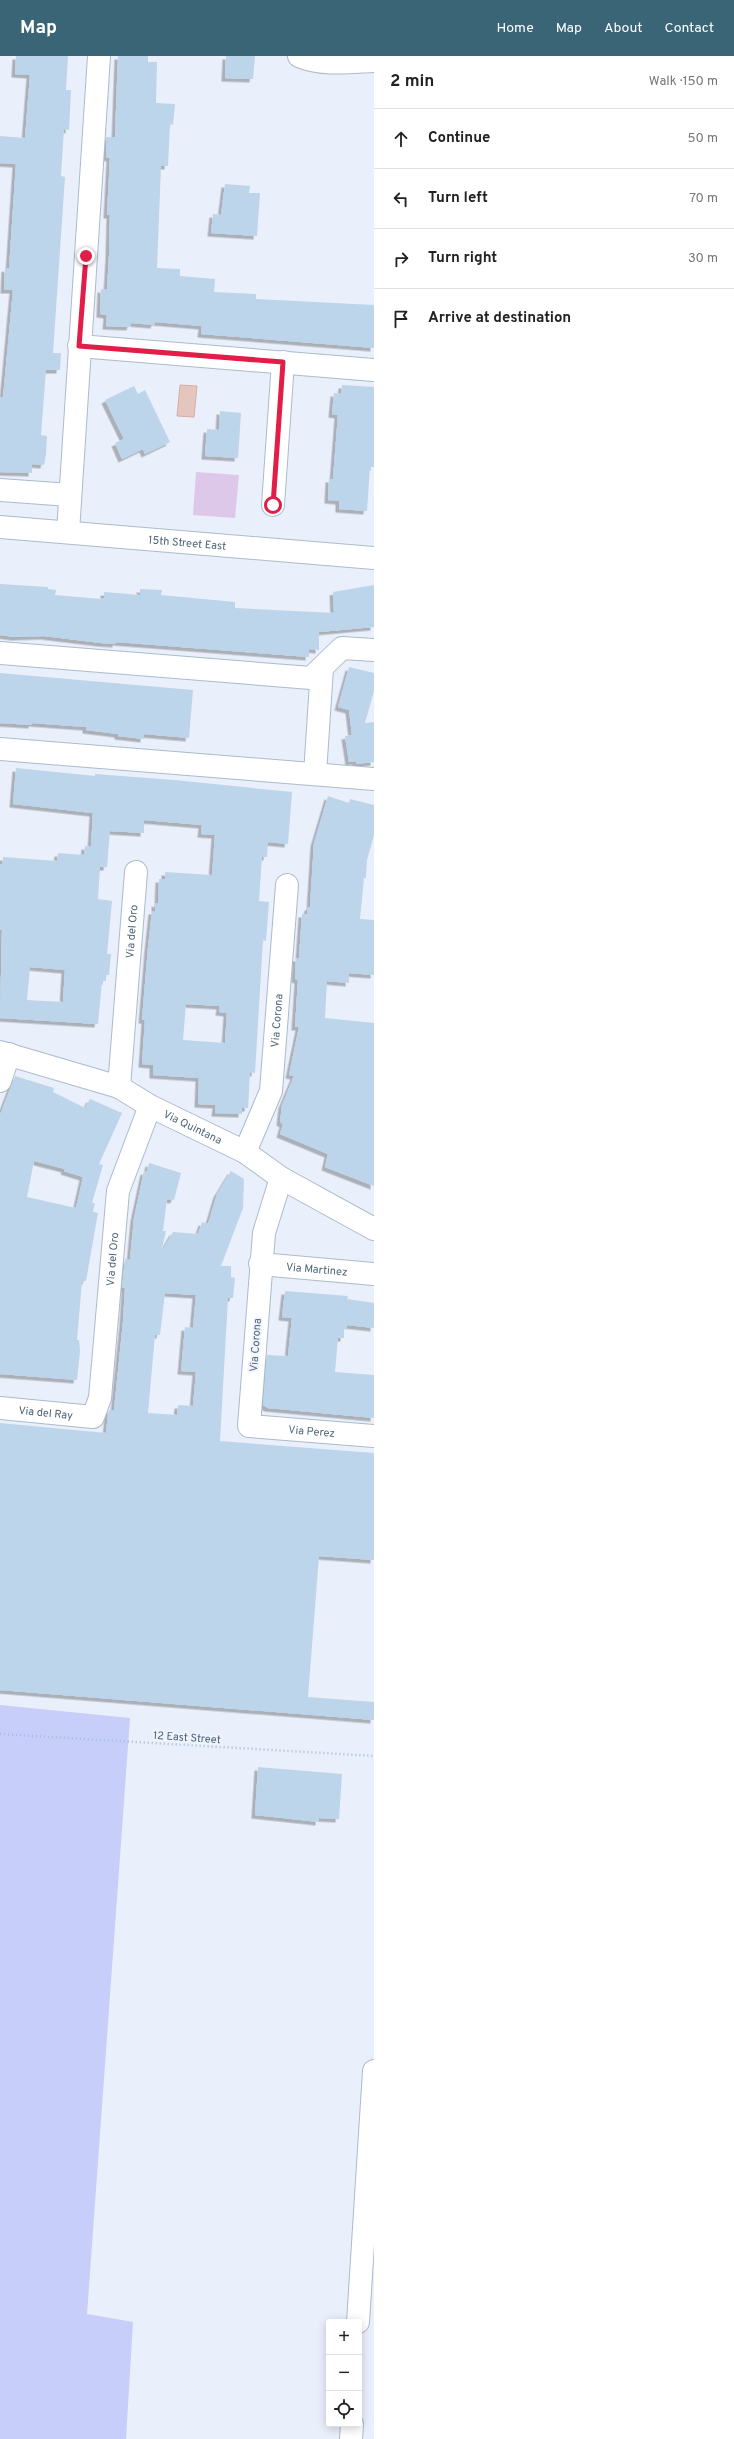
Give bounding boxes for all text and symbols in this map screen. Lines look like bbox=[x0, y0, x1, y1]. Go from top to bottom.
text: Map bbox=[20, 16, 57, 40]
text: Home bbox=[497, 20, 534, 37]
text: Map bbox=[556, 20, 582, 37]
text: About bbox=[604, 20, 643, 37]
text: Contact bbox=[665, 20, 714, 37]
text: 2 min bbox=[390, 71, 434, 93]
text: Walk · 150 m bbox=[649, 74, 718, 90]
icon: ahead bbox=[390, 128, 412, 150]
text: Continue bbox=[428, 129, 490, 148]
text: 50 m bbox=[688, 131, 718, 147]
icon: left bbox=[390, 188, 412, 210]
text: Turn left bbox=[428, 189, 488, 208]
text: 70 m bbox=[689, 191, 718, 207]
route end bbox=[77, 247, 95, 265]
icon: right bbox=[390, 248, 412, 270]
text: Turn right bbox=[428, 249, 497, 268]
text: 30 m bbox=[688, 251, 718, 267]
icon: arrive bbox=[390, 308, 412, 330]
text: Arrive at destination bbox=[428, 309, 571, 328]
route start bbox=[264, 496, 282, 514]
street label: 15th Street East bbox=[148, 533, 227, 554]
street label: Via del Oro bbox=[123, 904, 141, 959]
street label: Via Corona bbox=[268, 993, 287, 1048]
street label: Via Quintana bbox=[161, 1108, 224, 1148]
street label: Via del Oro bbox=[104, 1232, 122, 1287]
street label: Via Martinez bbox=[285, 1260, 348, 1280]
street label: Via Corona bbox=[247, 1318, 265, 1372]
street label: Via del Ray bbox=[18, 1404, 74, 1423]
street label: Via Perez bbox=[288, 1423, 335, 1441]
street label: 12 East Street bbox=[153, 1729, 221, 1747]
map controls bbox=[326, 2319, 362, 2427]
button: + bbox=[326, 2319, 362, 2355]
button: − bbox=[326, 2355, 362, 2391]
button: locate bbox=[326, 2391, 362, 2427]

